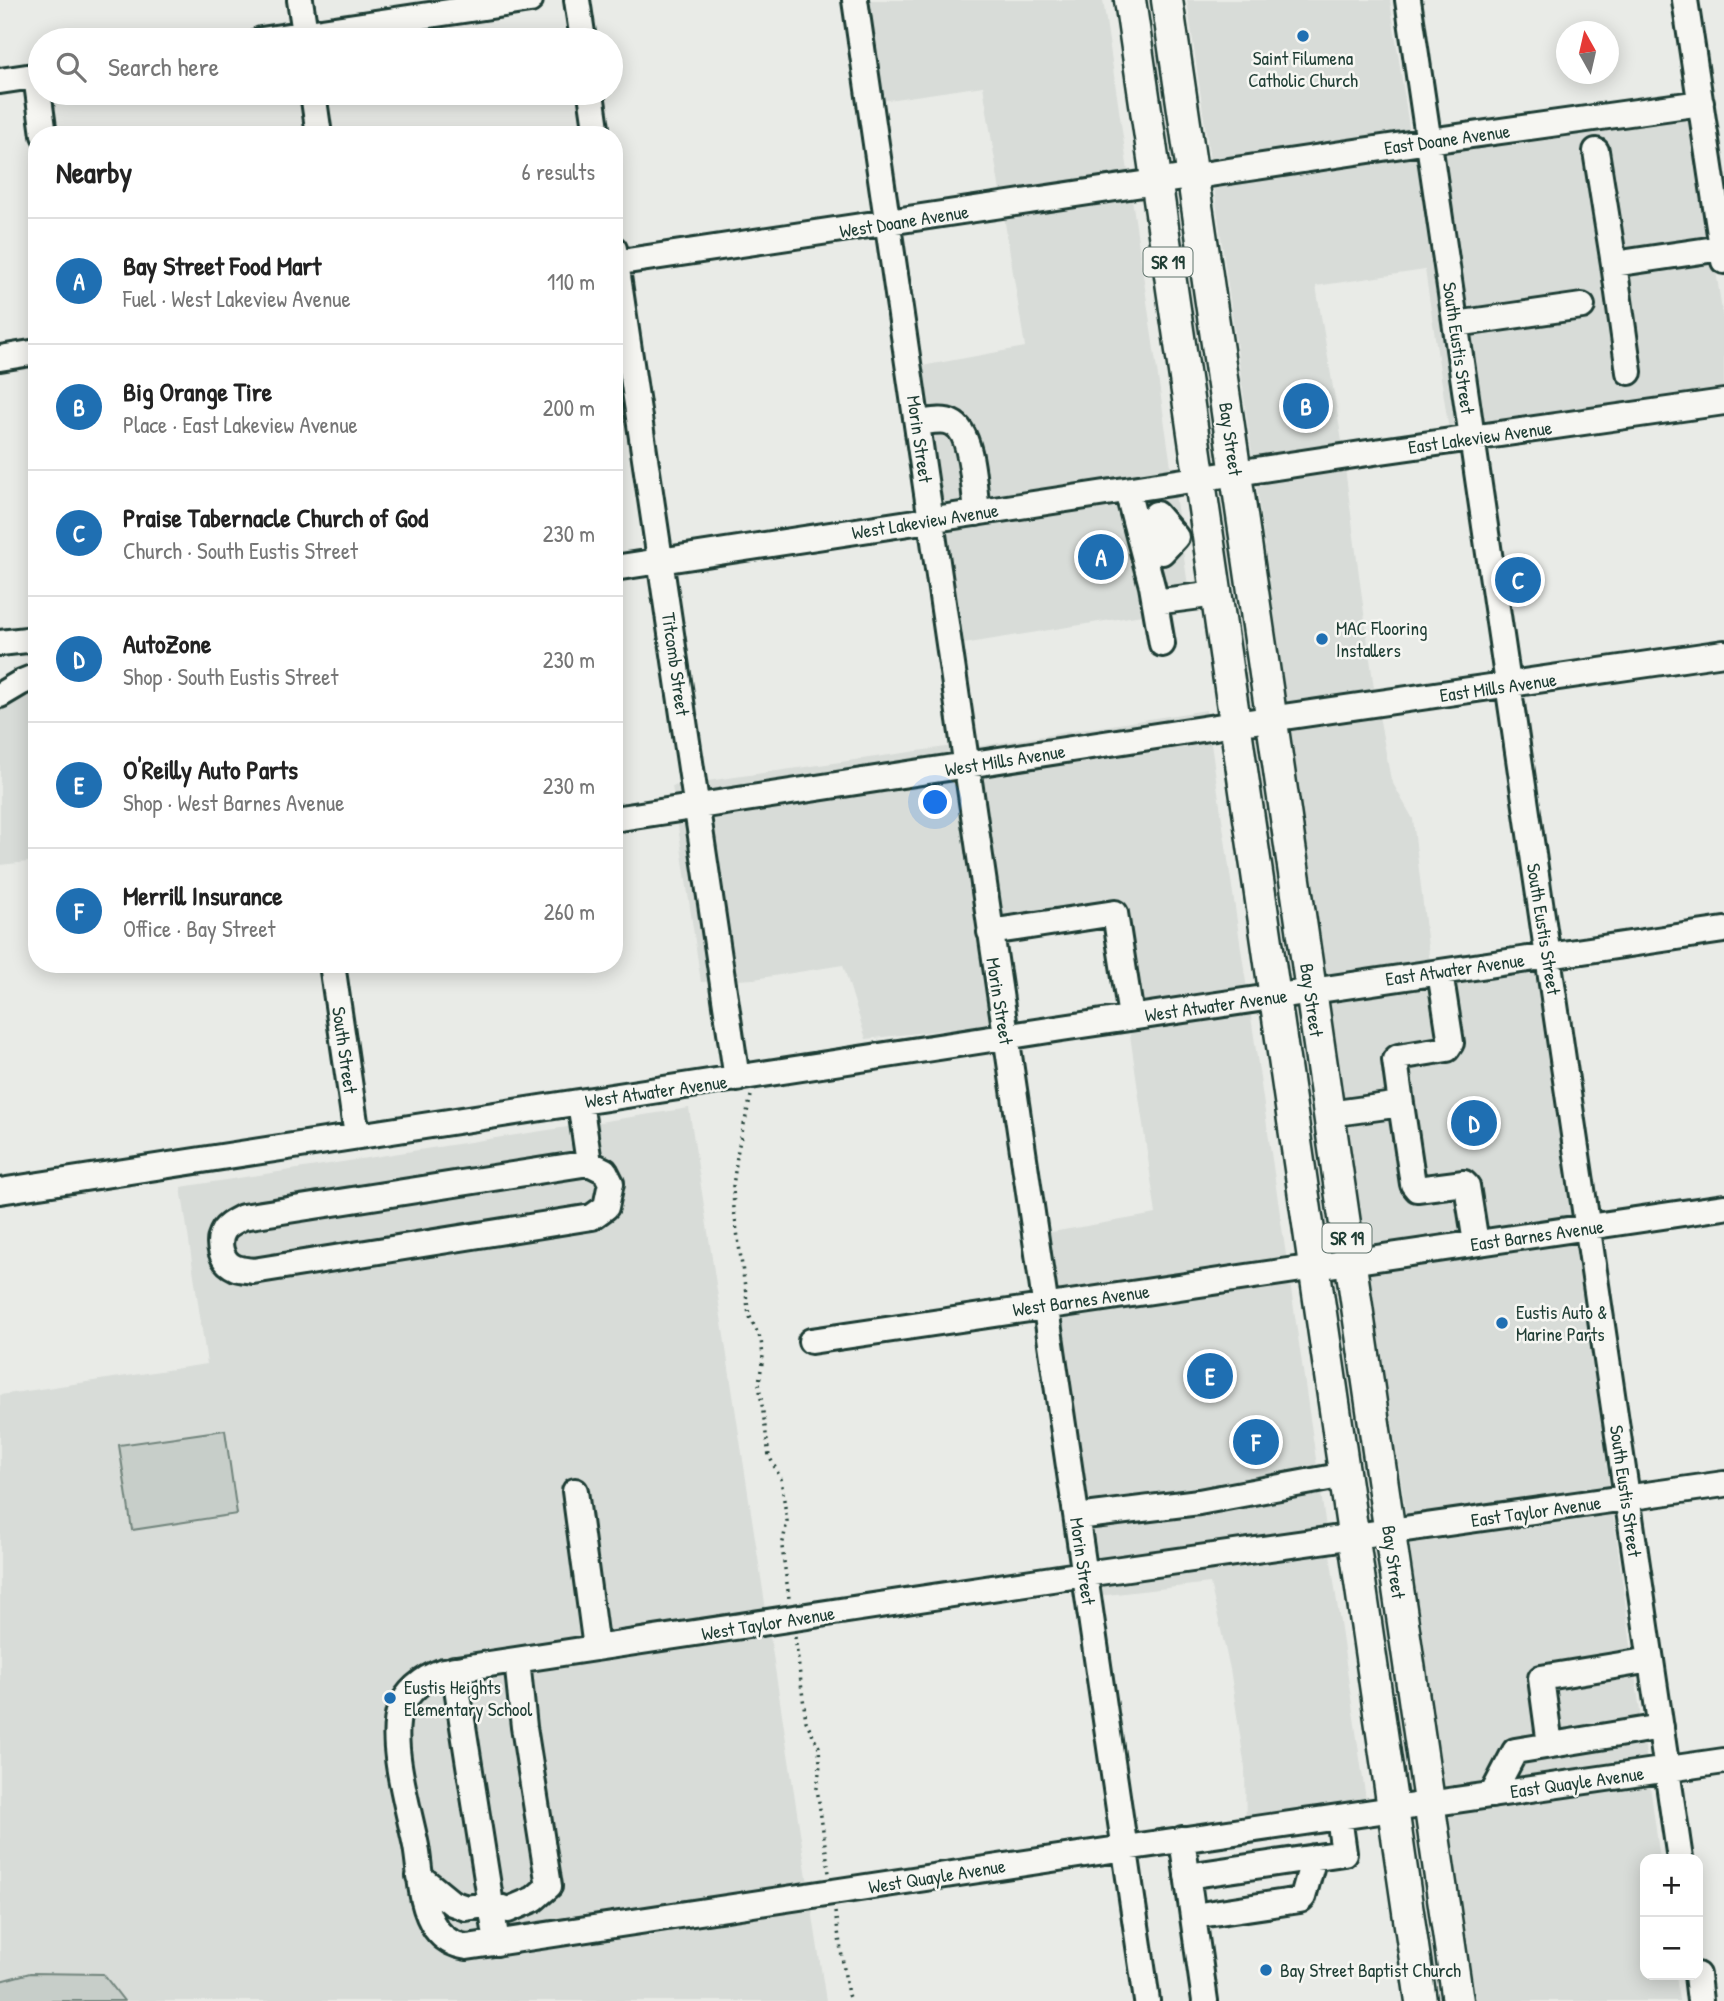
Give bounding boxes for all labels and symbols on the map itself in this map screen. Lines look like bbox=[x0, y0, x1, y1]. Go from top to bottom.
north arrow bbox=[1556, 21, 1619, 84]
marker: Saint Filumena Catholic Church bbox=[1295, 28, 1311, 44]
place label: Saint Filumena Catholic Church bbox=[1248, 45, 1358, 93]
street label: East Doane Avenue bbox=[1382, 117, 1512, 161]
street label: West Doane Avenue bbox=[838, 198, 971, 244]
road number: SR 19 bbox=[1144, 248, 1192, 276]
street label: South Eustis Street bbox=[1437, 280, 1481, 416]
pin: B bbox=[1283, 380, 1329, 432]
street label: Morin Street bbox=[901, 394, 939, 485]
street label: Bay Street bbox=[1213, 401, 1249, 478]
street label: East Lakeview Avenue bbox=[1406, 414, 1554, 460]
street label: West Lakeview Avenue bbox=[850, 496, 1001, 545]
pin: A bbox=[1078, 531, 1124, 583]
pin: C bbox=[1495, 554, 1541, 606]
street label: Titcomb Street bbox=[656, 611, 696, 718]
place label: MAC Flooring Installers bbox=[1336, 615, 1427, 663]
marker: MAC Flooring Installers bbox=[1314, 631, 1330, 647]
street label: East Mills Avenue bbox=[1438, 666, 1559, 708]
street label: West Mills Avenue bbox=[943, 738, 1067, 782]
your location bbox=[918, 785, 952, 819]
street label: South Eustis Street bbox=[1521, 861, 1567, 997]
street label: East Atwater Avenue bbox=[1384, 946, 1527, 992]
street label: Morin Street bbox=[980, 956, 1020, 1047]
street label: Bay Street bbox=[1294, 962, 1330, 1039]
street label: West Atwater Avenue bbox=[1143, 982, 1289, 1028]
street label: South Street bbox=[326, 1005, 364, 1095]
street label: West Atwater Avenue bbox=[583, 1068, 729, 1114]
pin: D bbox=[1451, 1097, 1497, 1149]
street label: East Barnes Avenue bbox=[1469, 1213, 1606, 1257]
road number: SR 19 bbox=[1322, 1224, 1372, 1252]
street label: West Barnes Avenue bbox=[1011, 1277, 1152, 1322]
place label: Eustis Auto & Marine Parts bbox=[1516, 1299, 1607, 1347]
marker: Eustis Auto & Marine Parts bbox=[1494, 1315, 1510, 1331]
pin: E bbox=[1187, 1350, 1233, 1402]
pin: F bbox=[1233, 1416, 1279, 1468]
street label: South Eustis Street bbox=[1604, 1423, 1648, 1559]
street label: East Taylor Avenue bbox=[1469, 1489, 1603, 1533]
street label: Morin Street bbox=[1064, 1516, 1102, 1607]
street label: Bay Street bbox=[1376, 1524, 1412, 1601]
street label: West Taylor Avenue bbox=[700, 1600, 837, 1646]
place label: Eustis Heights Elementary School bbox=[404, 1674, 533, 1722]
marker: Eustis Heights Elementary School bbox=[382, 1690, 398, 1706]
street label: East Quayle Avenue bbox=[1508, 1760, 1646, 1804]
street label: West Quayle Avenue bbox=[867, 1852, 1008, 1900]
place label: Bay Street Baptist Church bbox=[1280, 1957, 1461, 1983]
marker: Bay Street Baptist Church bbox=[1258, 1962, 1274, 1978]

